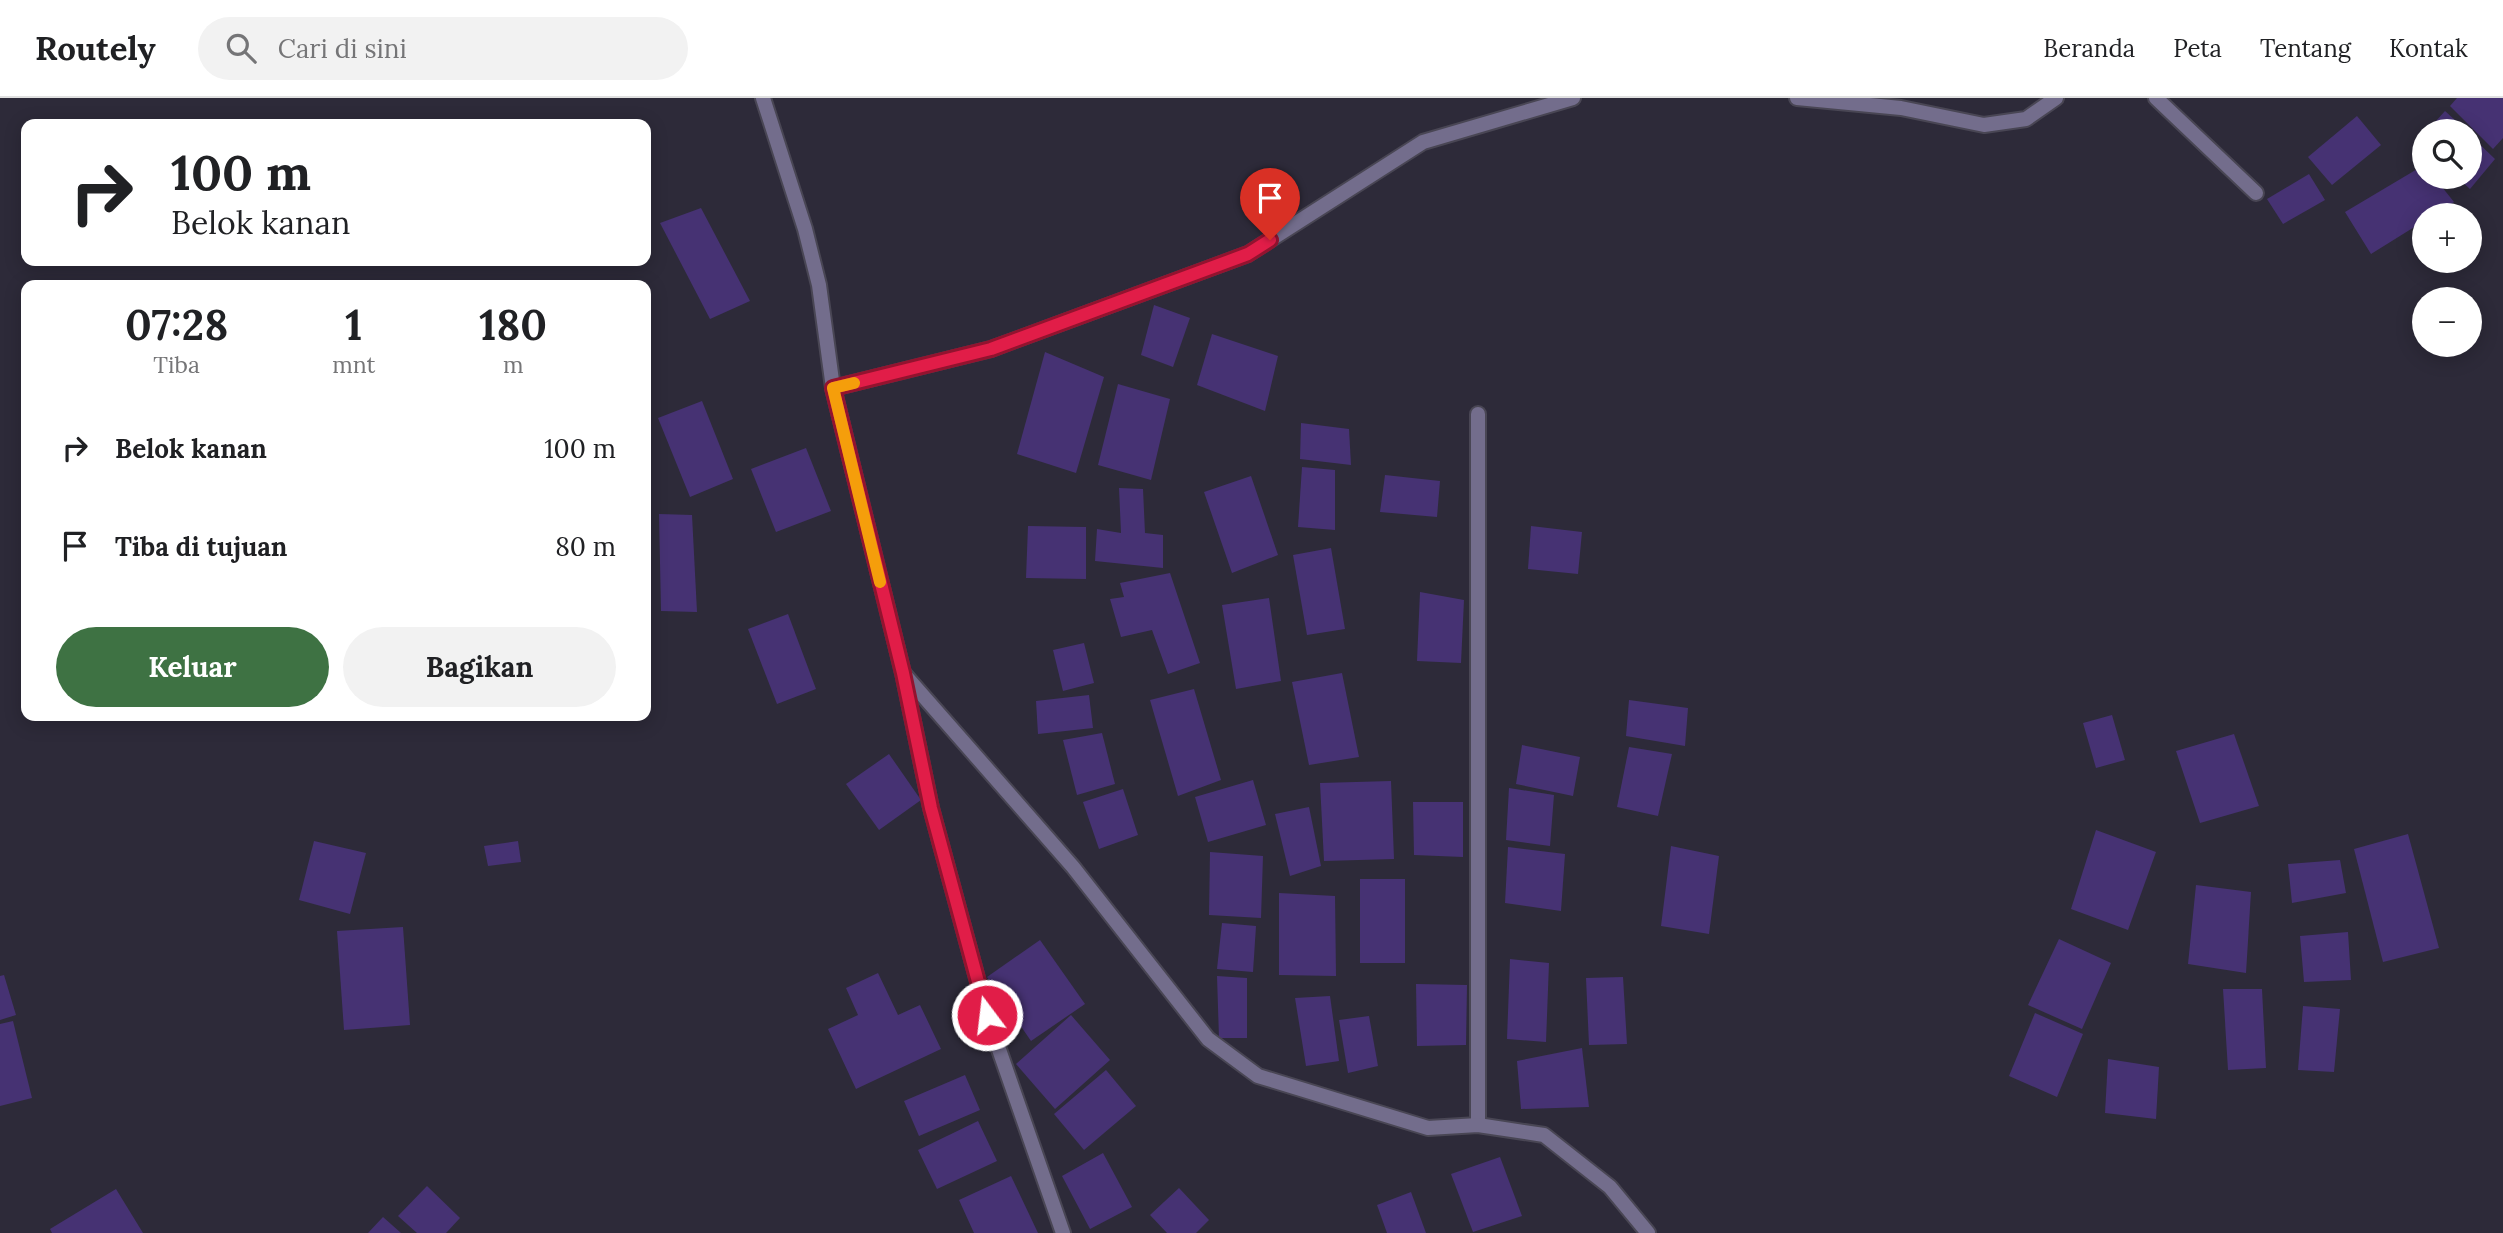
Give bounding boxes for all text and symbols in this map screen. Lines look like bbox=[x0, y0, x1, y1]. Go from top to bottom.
search box bbox=[198, 17, 688, 80]
text: Routely bbox=[35, 27, 156, 69]
icon: search bbox=[222, 29, 260, 67]
text: Cari di sini bbox=[278, 32, 407, 65]
text: Beranda bbox=[2043, 33, 2135, 64]
text: Peta bbox=[2173, 33, 2222, 64]
text: Tentang bbox=[2260, 33, 2351, 64]
text: Kontak bbox=[2389, 33, 2468, 64]
map controls bbox=[2412, 119, 2482, 357]
button: search bbox=[2412, 119, 2482, 189]
text: 100 m bbox=[171, 141, 311, 203]
icon: right bbox=[56, 147, 147, 238]
pin bbox=[1240, 168, 1300, 240]
icon: arrive bbox=[1251, 179, 1289, 217]
text: Belok kanan bbox=[171, 202, 350, 243]
button: + bbox=[2412, 203, 2482, 273]
button: − bbox=[2412, 287, 2482, 357]
text: 07:28 bbox=[125, 298, 228, 352]
text: 1 bbox=[345, 298, 362, 352]
text: 180 bbox=[479, 298, 547, 352]
text: Tiba bbox=[153, 350, 200, 379]
text: mnt bbox=[332, 350, 375, 379]
text: m bbox=[503, 350, 523, 379]
icon: right bbox=[56, 429, 94, 467]
text: Belok kanan bbox=[115, 432, 267, 465]
text: 100 m bbox=[544, 432, 616, 465]
icon: arrive bbox=[56, 527, 94, 565]
text: Tiba di tujuan bbox=[115, 530, 287, 563]
text: 80 m bbox=[555, 530, 616, 563]
button: Keluar bbox=[56, 627, 329, 707]
button: Bagikan bbox=[343, 627, 616, 707]
position arrow bbox=[950, 978, 1024, 1052]

